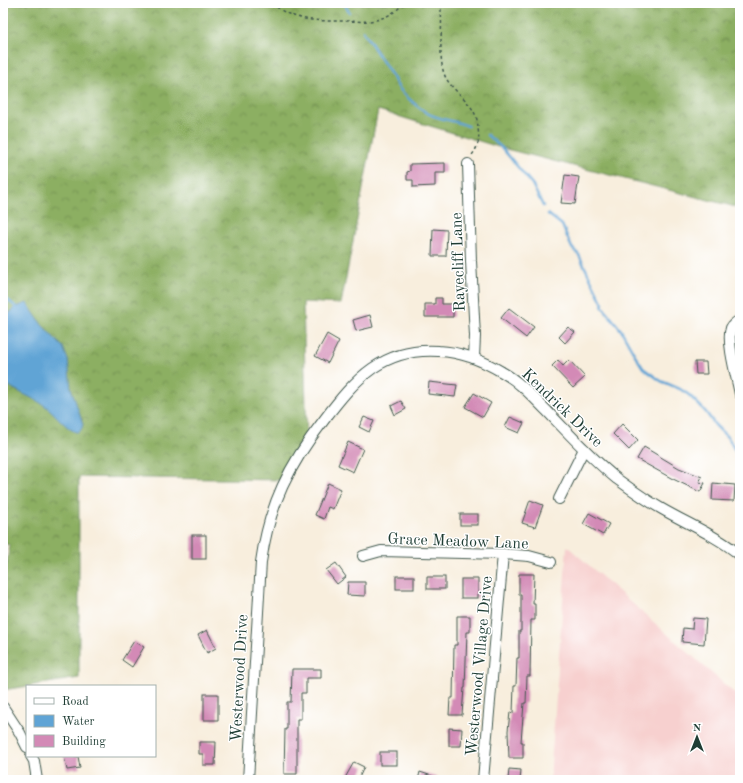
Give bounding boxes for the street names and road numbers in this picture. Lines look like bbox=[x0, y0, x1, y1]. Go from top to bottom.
street label: Rayecliff Lane bbox=[449, 212, 469, 312]
street label: Kendrick Drive bbox=[518, 366, 605, 451]
street label: Grace Meadow Lane bbox=[387, 532, 529, 552]
street label: Westerwood Village Drive bbox=[464, 575, 496, 757]
street label: Westerwood Drive bbox=[229, 614, 251, 743]

